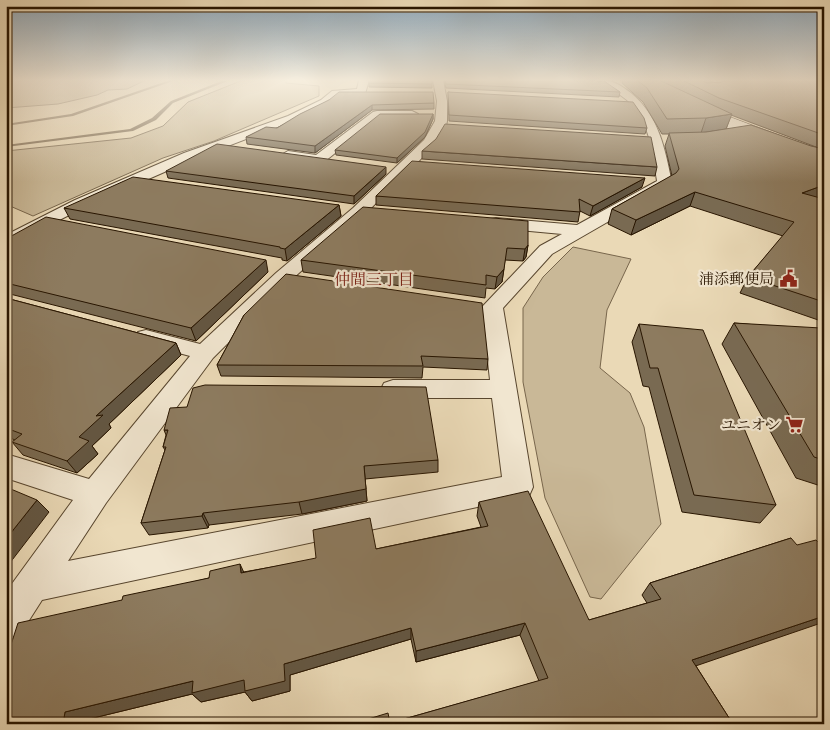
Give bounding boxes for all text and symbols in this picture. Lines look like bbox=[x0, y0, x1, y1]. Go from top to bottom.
district label: 仲間三丁目 bbox=[334, 269, 414, 291]
place label: 浦添郵便局 bbox=[699, 269, 774, 289]
public building icon: 浦添郵便局 bbox=[778, 269, 798, 289]
place label: ユニオン bbox=[721, 415, 781, 435]
supermarket icon: ユニオン bbox=[785, 415, 805, 435]

